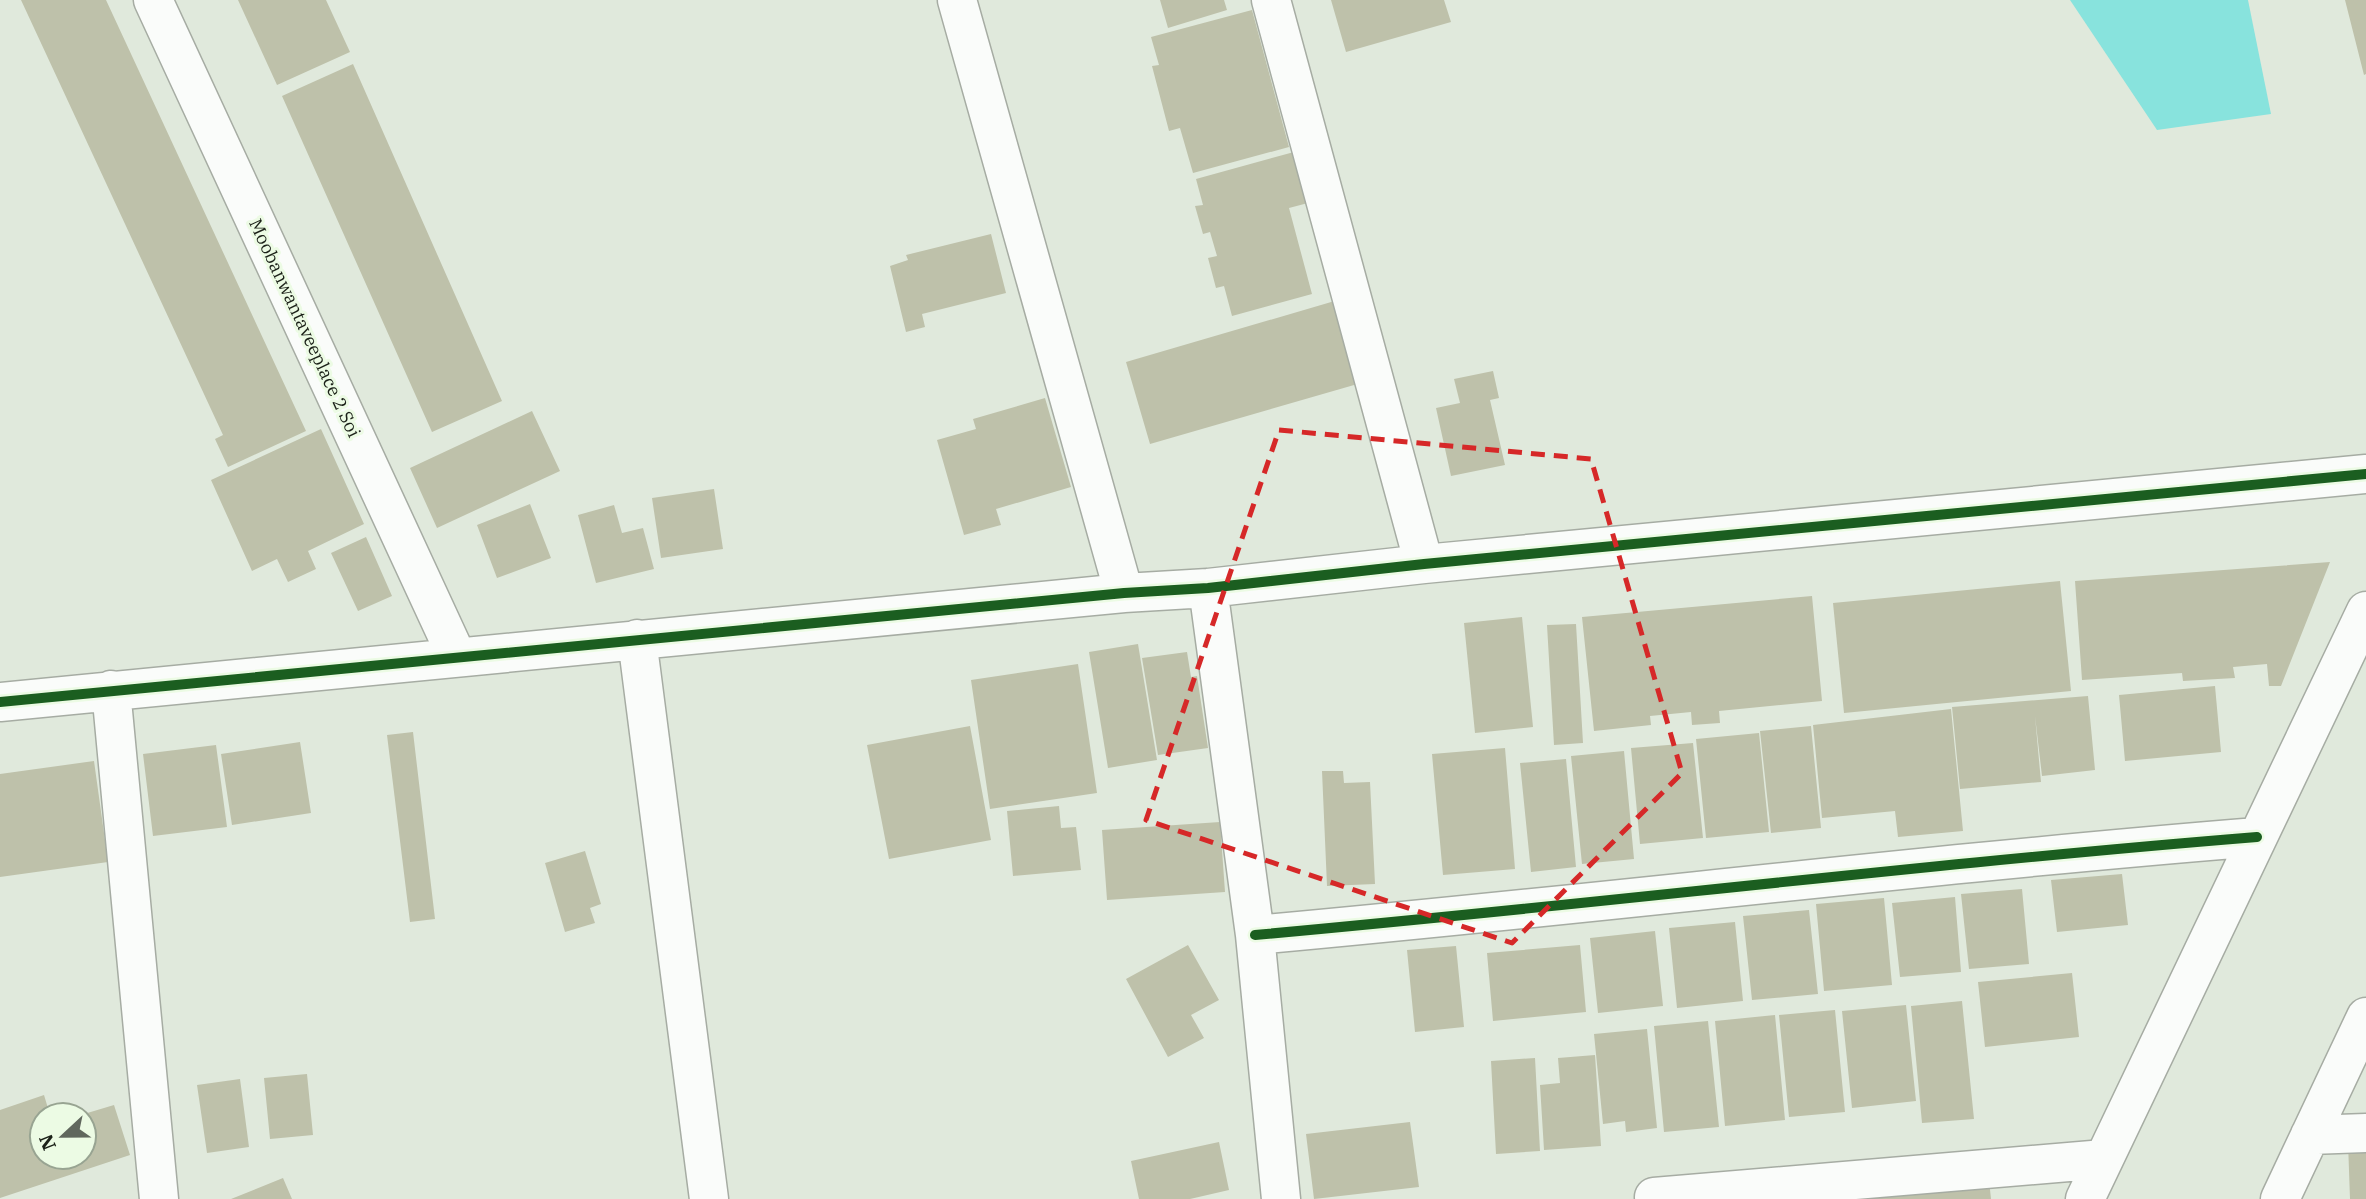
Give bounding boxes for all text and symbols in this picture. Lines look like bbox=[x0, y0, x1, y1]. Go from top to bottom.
street label: Moobanwantaveeplace 2 Soi bbox=[244, 215, 366, 441]
north arrow bbox=[28, 1101, 98, 1171]
text: N bbox=[33, 1131, 61, 1154]

